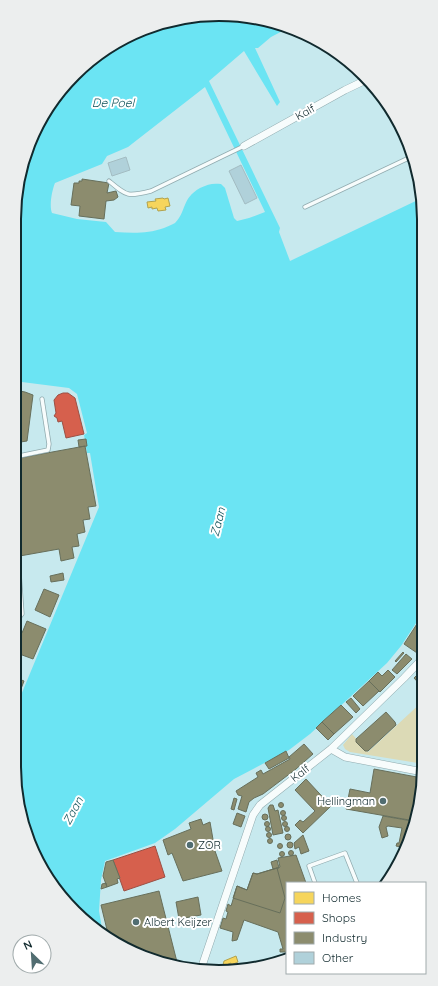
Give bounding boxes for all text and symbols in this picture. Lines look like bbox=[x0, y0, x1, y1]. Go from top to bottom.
water label: De Poel bbox=[92, 95, 136, 110]
street label: Kalf bbox=[293, 101, 317, 123]
water label: Zaan bbox=[207, 505, 229, 538]
street label: Kalf bbox=[288, 761, 312, 785]
water label: Zaan bbox=[59, 793, 87, 827]
place label: Hellingman bbox=[317, 794, 375, 808]
marker: Hellingman bbox=[378, 796, 388, 806]
place label: ZOR bbox=[198, 838, 221, 852]
marker: ZOR bbox=[185, 840, 195, 850]
legend bbox=[286, 882, 426, 974]
text: Homes bbox=[322, 890, 362, 905]
text: Shops bbox=[322, 910, 356, 925]
place label: Albert Keijzer bbox=[144, 915, 213, 929]
marker: Albert Keijzer bbox=[131, 917, 141, 927]
text: Industry bbox=[322, 930, 367, 945]
north arrow bbox=[12, 934, 52, 974]
text: N bbox=[21, 937, 34, 953]
text: Other bbox=[322, 950, 354, 965]

